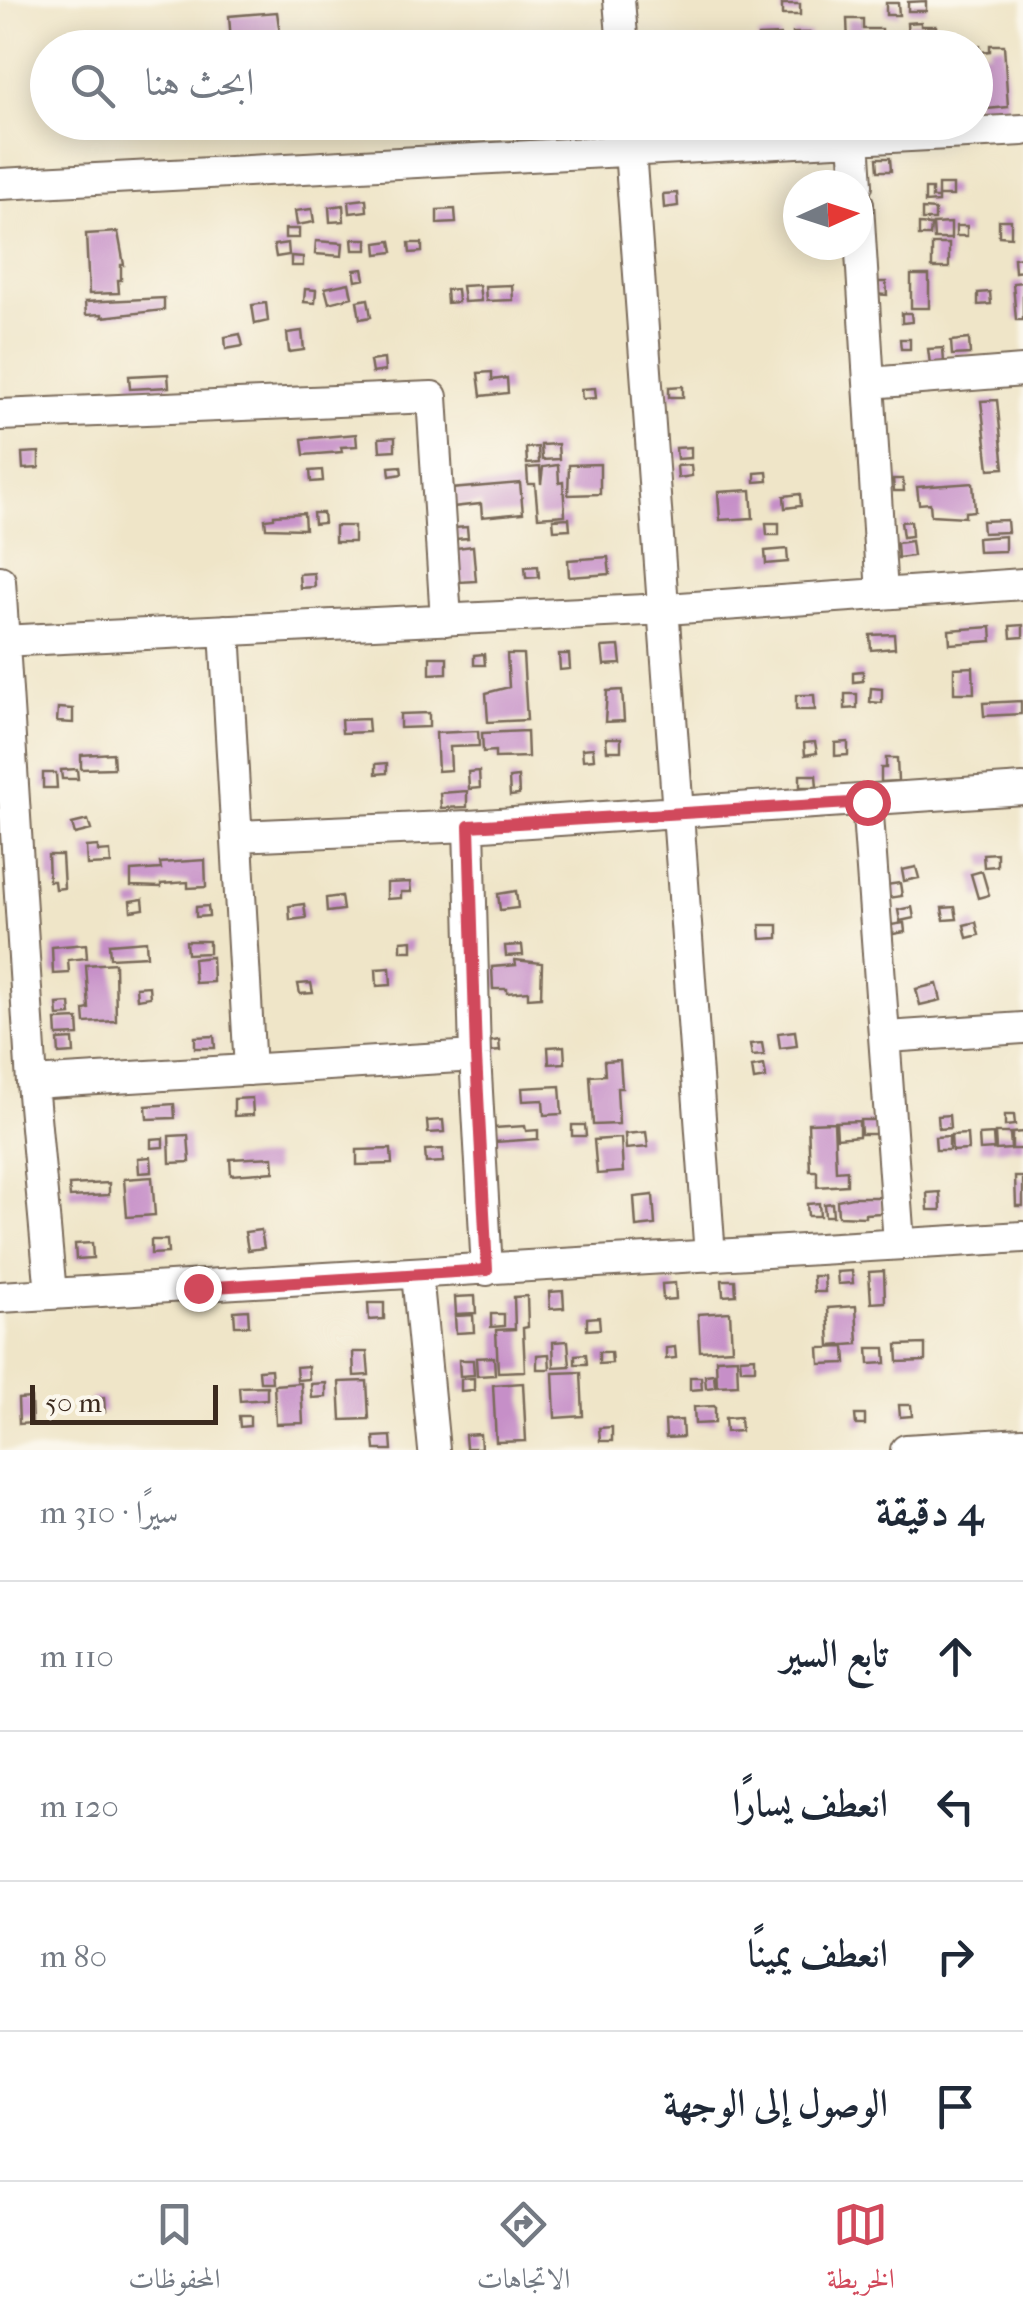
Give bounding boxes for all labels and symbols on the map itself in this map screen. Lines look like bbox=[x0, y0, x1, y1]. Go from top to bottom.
north arrow bbox=[783, 170, 873, 260]
route start bbox=[845, 780, 891, 826]
route end bbox=[176, 1266, 222, 1312]
scale bar bbox=[30, 1380, 218, 1424]

